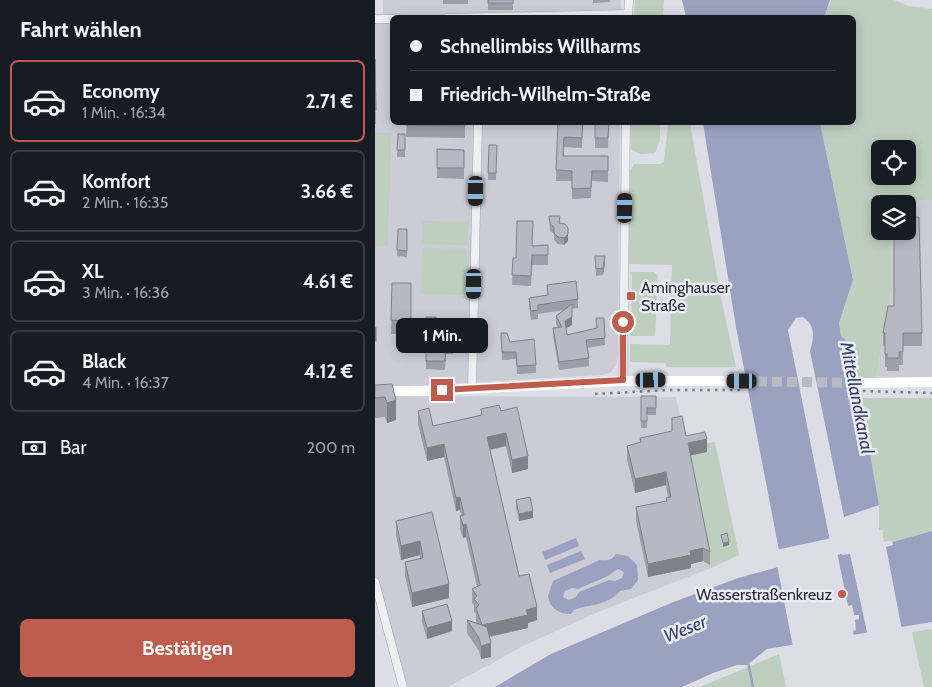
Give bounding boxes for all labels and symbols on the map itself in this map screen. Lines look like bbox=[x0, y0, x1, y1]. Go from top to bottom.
car bbox=[468, 176, 483, 206]
car bbox=[617, 193, 632, 223]
car bbox=[466, 269, 481, 299]
place label: Aminghauser Straße bbox=[641, 278, 731, 315]
marker: Aminghauser Straße bbox=[625, 290, 637, 302]
route start bbox=[612, 311, 634, 333]
callout: 1 Min. bbox=[396, 318, 488, 352]
water label: Mittellandkanal bbox=[835, 339, 879, 457]
car bbox=[635, 372, 666, 388]
car bbox=[727, 374, 757, 389]
route end bbox=[431, 379, 453, 401]
place label: Wasserstraßenkreuz bbox=[696, 585, 832, 604]
marker: Wasserstraßenkreuz bbox=[836, 588, 848, 600]
water label: Weser bbox=[660, 610, 711, 648]

